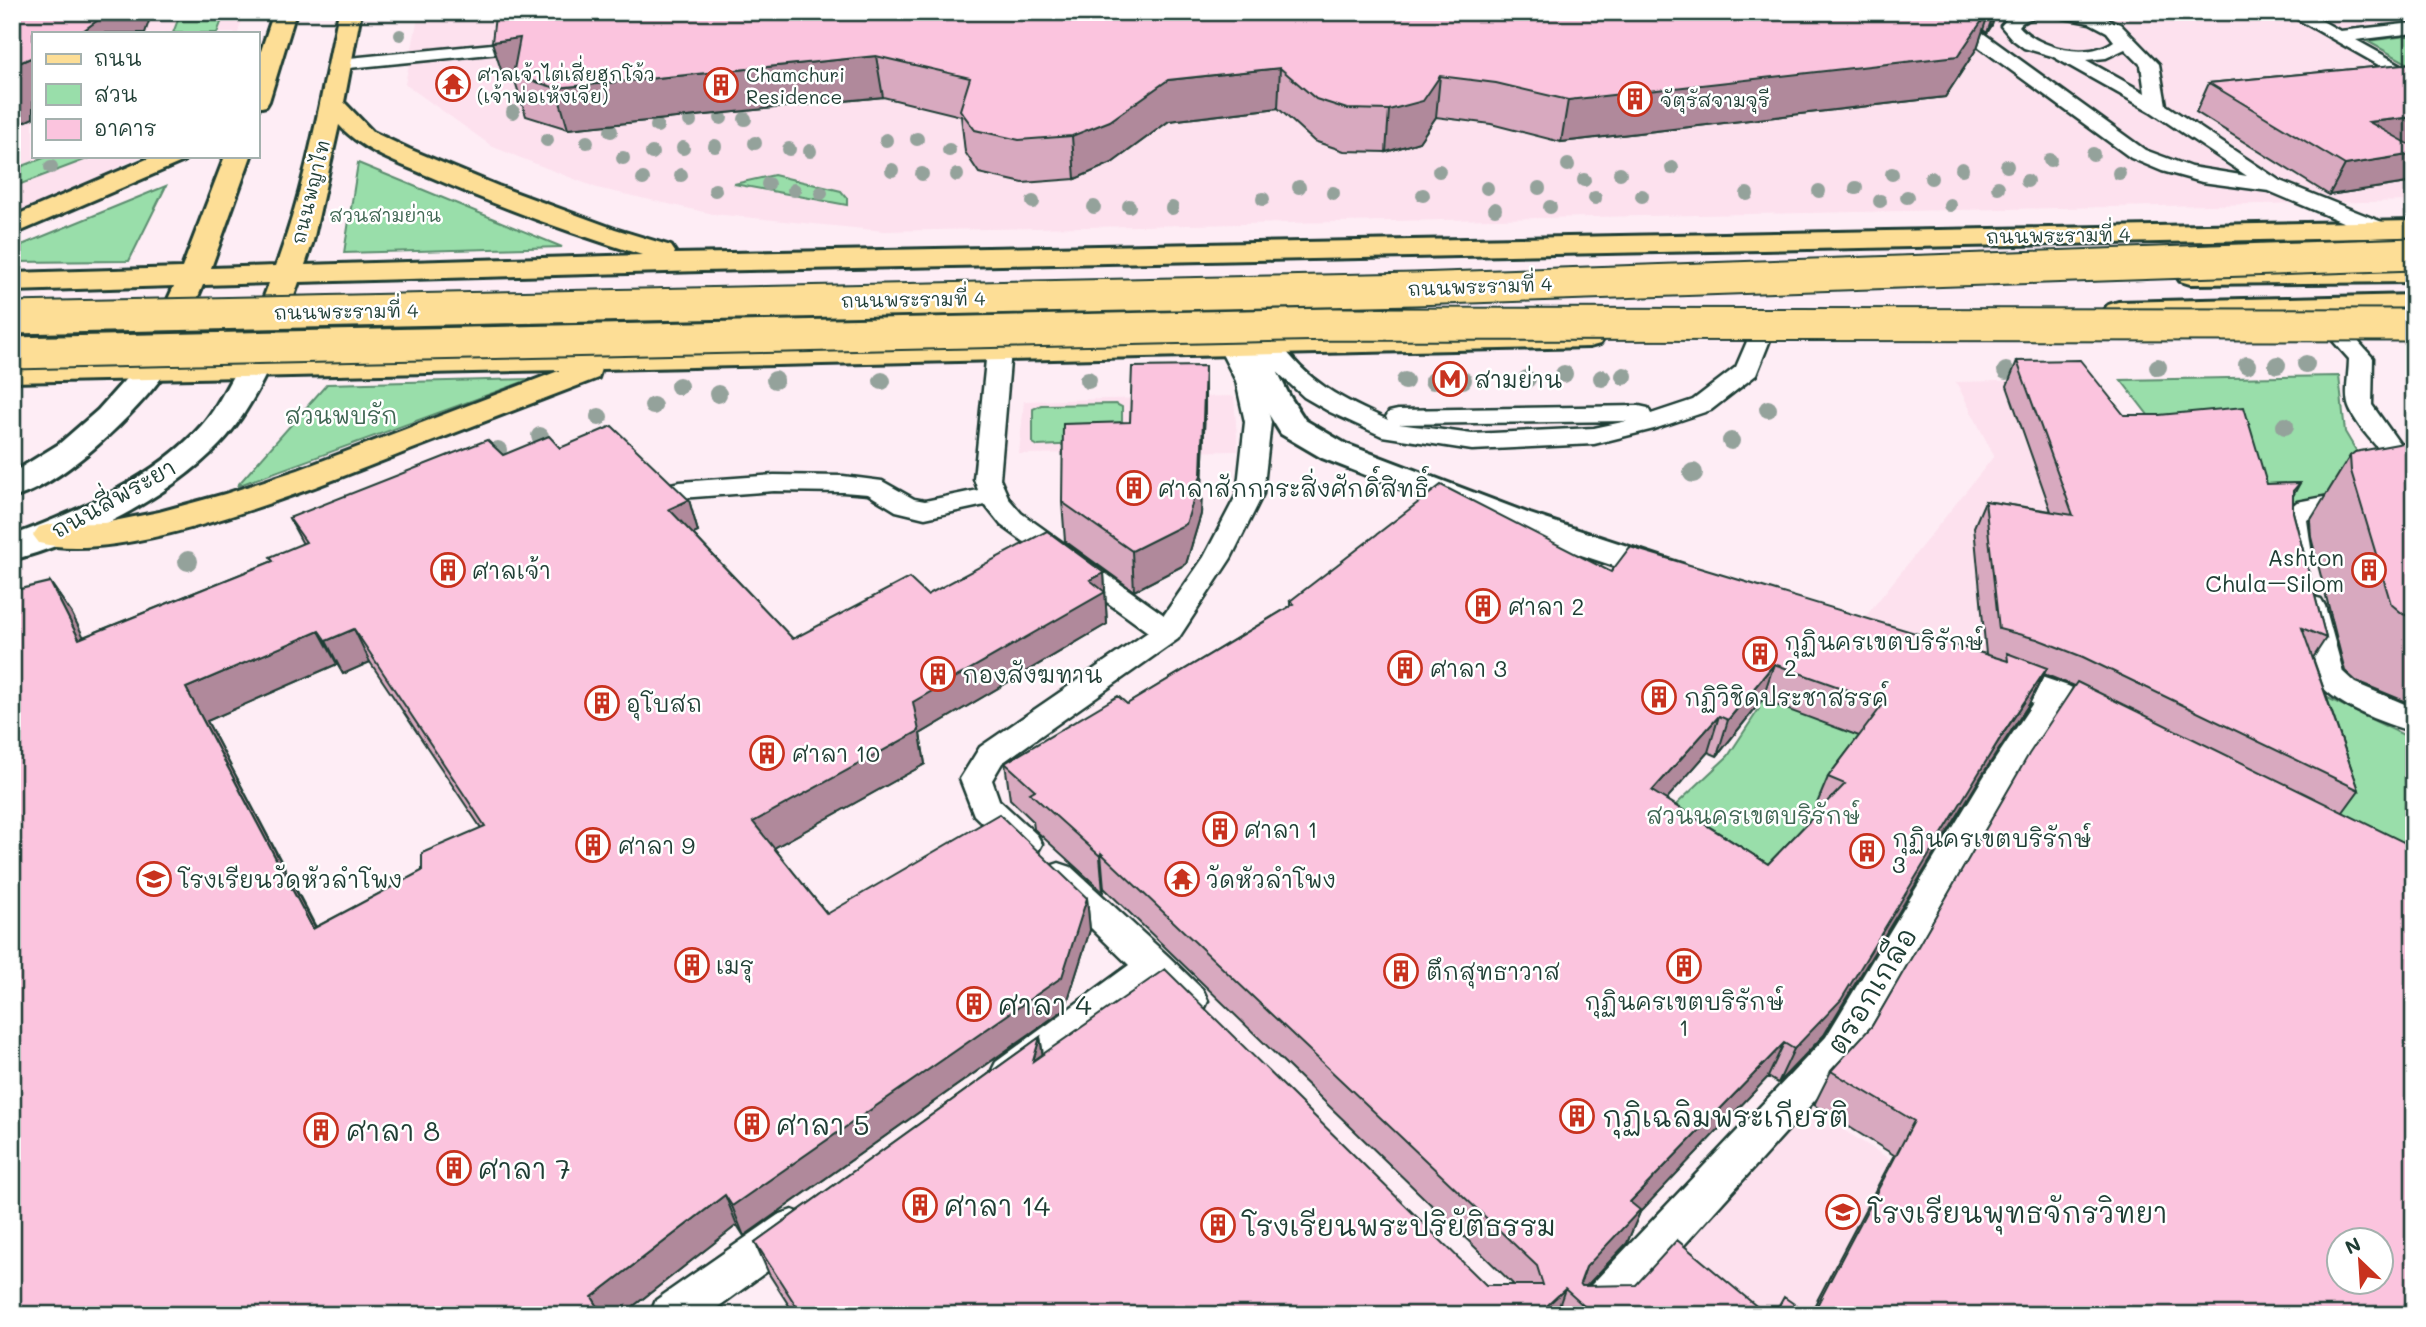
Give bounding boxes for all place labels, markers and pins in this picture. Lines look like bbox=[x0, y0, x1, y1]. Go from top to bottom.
place label: ศาลเจ้าไต่เสี่ยฮุกโจ้ว (เจ้าพ่อเห้งเจีย) bbox=[477, 55, 655, 108]
place label: Chamchuri Residence bbox=[746, 62, 845, 109]
temple icon: ศาลเจ้าไต่เสี่ยฮุกโจ้ว (เจ้าพ่อเห้งเจีย) bbox=[434, 65, 472, 103]
building icon: Chamchuri Residence bbox=[702, 66, 740, 104]
building icon: จัตุรัสจามจุรี bbox=[1616, 80, 1654, 118]
place label: จัตุรัสจามจุรี bbox=[1660, 87, 1770, 114]
metro station icon: สามย่าน bbox=[1431, 360, 1469, 398]
place label: สามย่าน bbox=[1474, 364, 1562, 394]
place label: ศาลาสักการะสิ่งศักดิ์สิทธิ์ bbox=[1158, 465, 1429, 503]
building icon: ศาลาสักการะสิ่งศักดิ์สิทธิ์ bbox=[1115, 469, 1153, 507]
place label: Ashton Chula–Silom bbox=[2205, 542, 2344, 598]
building icon: ศาลเจ้า bbox=[429, 551, 467, 589]
building icon: Ashton Chula–Silom bbox=[2350, 551, 2388, 589]
place label: ศาลเจ้า bbox=[472, 555, 551, 585]
building icon: ศาลา 2 bbox=[1464, 587, 1502, 625]
place label: ศาลา 2 bbox=[1508, 591, 1584, 621]
place label: กุฏินครเขตบริรักษ์ 2 bbox=[1784, 625, 1983, 682]
building icon: กุฏินครเขตบริรักษ์ 2 bbox=[1741, 635, 1779, 673]
building icon: ศาลา 3 bbox=[1386, 649, 1424, 687]
place label: ศาลา 3 bbox=[1430, 653, 1507, 683]
building icon: กองสังฆทาน bbox=[919, 655, 957, 693]
place label: กองสังฆทาน bbox=[962, 659, 1102, 689]
building icon: กฏิวิชิดประชาสรรค์ bbox=[1640, 678, 1678, 716]
place label: กฏิวิชิดประชาสรรค์ bbox=[1684, 680, 1889, 713]
building icon: อุโบสถ bbox=[583, 684, 621, 722]
place label: อุโบสถ bbox=[626, 688, 702, 721]
building icon: ศาลา 10 bbox=[748, 734, 786, 772]
place label: ศาลา 10 bbox=[792, 738, 880, 768]
building icon: ศาลา 1 bbox=[1201, 810, 1239, 848]
place label: ศาลา 1 bbox=[1244, 814, 1318, 844]
place label: กุฏินครเขตบริรักษ์ 3 bbox=[1892, 822, 2091, 879]
building icon: ศาลา 9 bbox=[574, 826, 612, 864]
place label: ศาลา 9 bbox=[618, 830, 695, 860]
building icon: กุฏินครเขตบริรักษ์ 3 bbox=[1848, 832, 1886, 870]
school or university icon: โรงเรียนวัดหัวลำโพง bbox=[135, 860, 173, 898]
temple icon: วัดหัวลำโพง bbox=[1163, 860, 1201, 898]
place label: โรงเรียนวัดหัวลำโพง bbox=[177, 864, 402, 894]
place label: วัดหัวลำโพง bbox=[1206, 864, 1336, 894]
building icon: เมรุ bbox=[673, 946, 711, 984]
building icon: กุฏินครเขตบริรักษ์ 1 bbox=[1665, 947, 1703, 985]
place label: เมรุ bbox=[716, 950, 754, 983]
building icon: ตึกสุทธาวาส bbox=[1382, 952, 1420, 990]
place label: ตึกสุทธาวาส bbox=[1426, 956, 1560, 989]
building icon: ศาลา 4 bbox=[955, 985, 993, 1023]
place label: กุฏินครเขตบริรักษ์ 1 bbox=[1584, 985, 1784, 1042]
place label: ศาลา 4 bbox=[998, 986, 1092, 1022]
building icon: กุฏิเฉลิมพระเกียรติ bbox=[1558, 1097, 1596, 1135]
place label: กุฏิเฉลิมพระเกียรติ bbox=[1602, 1098, 1849, 1139]
building icon: ศาลา 5 bbox=[733, 1105, 771, 1143]
place label: ศาลา 5 bbox=[776, 1106, 870, 1142]
building icon: ศาลา 8 bbox=[302, 1111, 340, 1149]
place label: ศาลา 8 bbox=[346, 1112, 440, 1148]
building icon: ศาลา 7 bbox=[435, 1149, 473, 1187]
place label: ศาลา 7 bbox=[478, 1150, 571, 1186]
building icon: ศาลา 14 bbox=[901, 1186, 939, 1224]
place label: ศาลา 14 bbox=[944, 1187, 1051, 1223]
school or university icon: โรงเรียนพุทธจักรวิทยา bbox=[1824, 1193, 1862, 1231]
place label: โรงเรียนพุทธจักรวิทยา bbox=[1867, 1194, 2167, 1235]
building icon: โรงเรียนพระปริยัติธรรม bbox=[1199, 1206, 1237, 1244]
place label: โรงเรียนพระปริยัติธรรม bbox=[1241, 1207, 1556, 1243]

